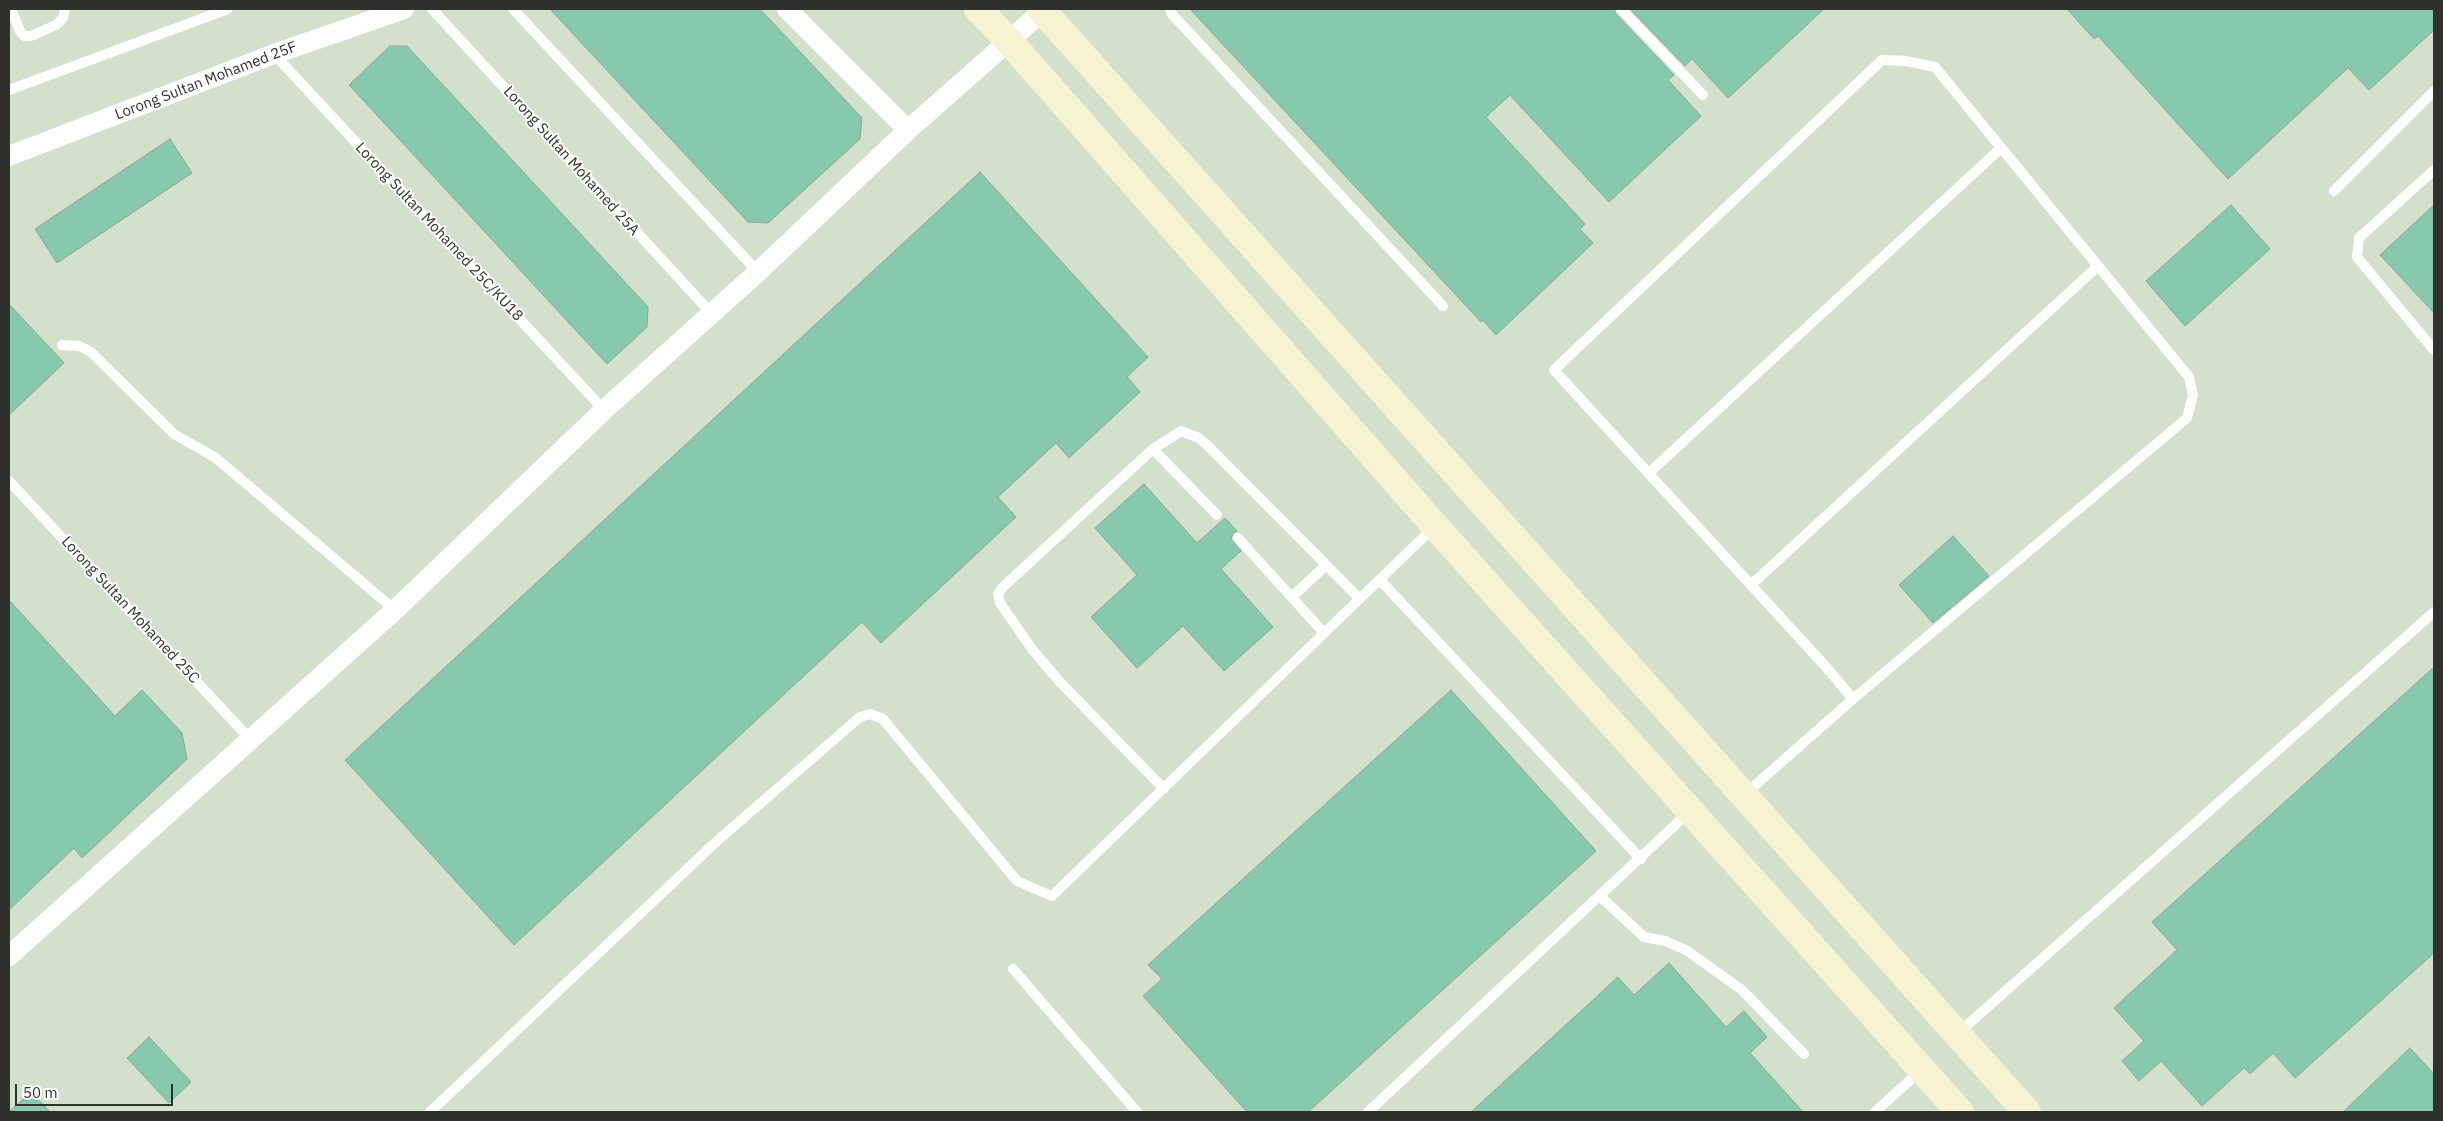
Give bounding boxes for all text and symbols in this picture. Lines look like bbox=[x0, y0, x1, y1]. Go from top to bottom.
street label: Lorong Sultan Mohamed 25F bbox=[113, 38, 299, 124]
street label: Lorong Sultan Mohamed 25A bbox=[499, 83, 643, 239]
street label: Lorong Sultan Mohamed 25C/KU18 bbox=[351, 139, 527, 325]
street label: Lorong Sultan Mohamed 25C bbox=[57, 533, 203, 687]
scale bar bbox=[18, 1074, 175, 1106]
text: 50 m bbox=[23, 1083, 58, 1102]

